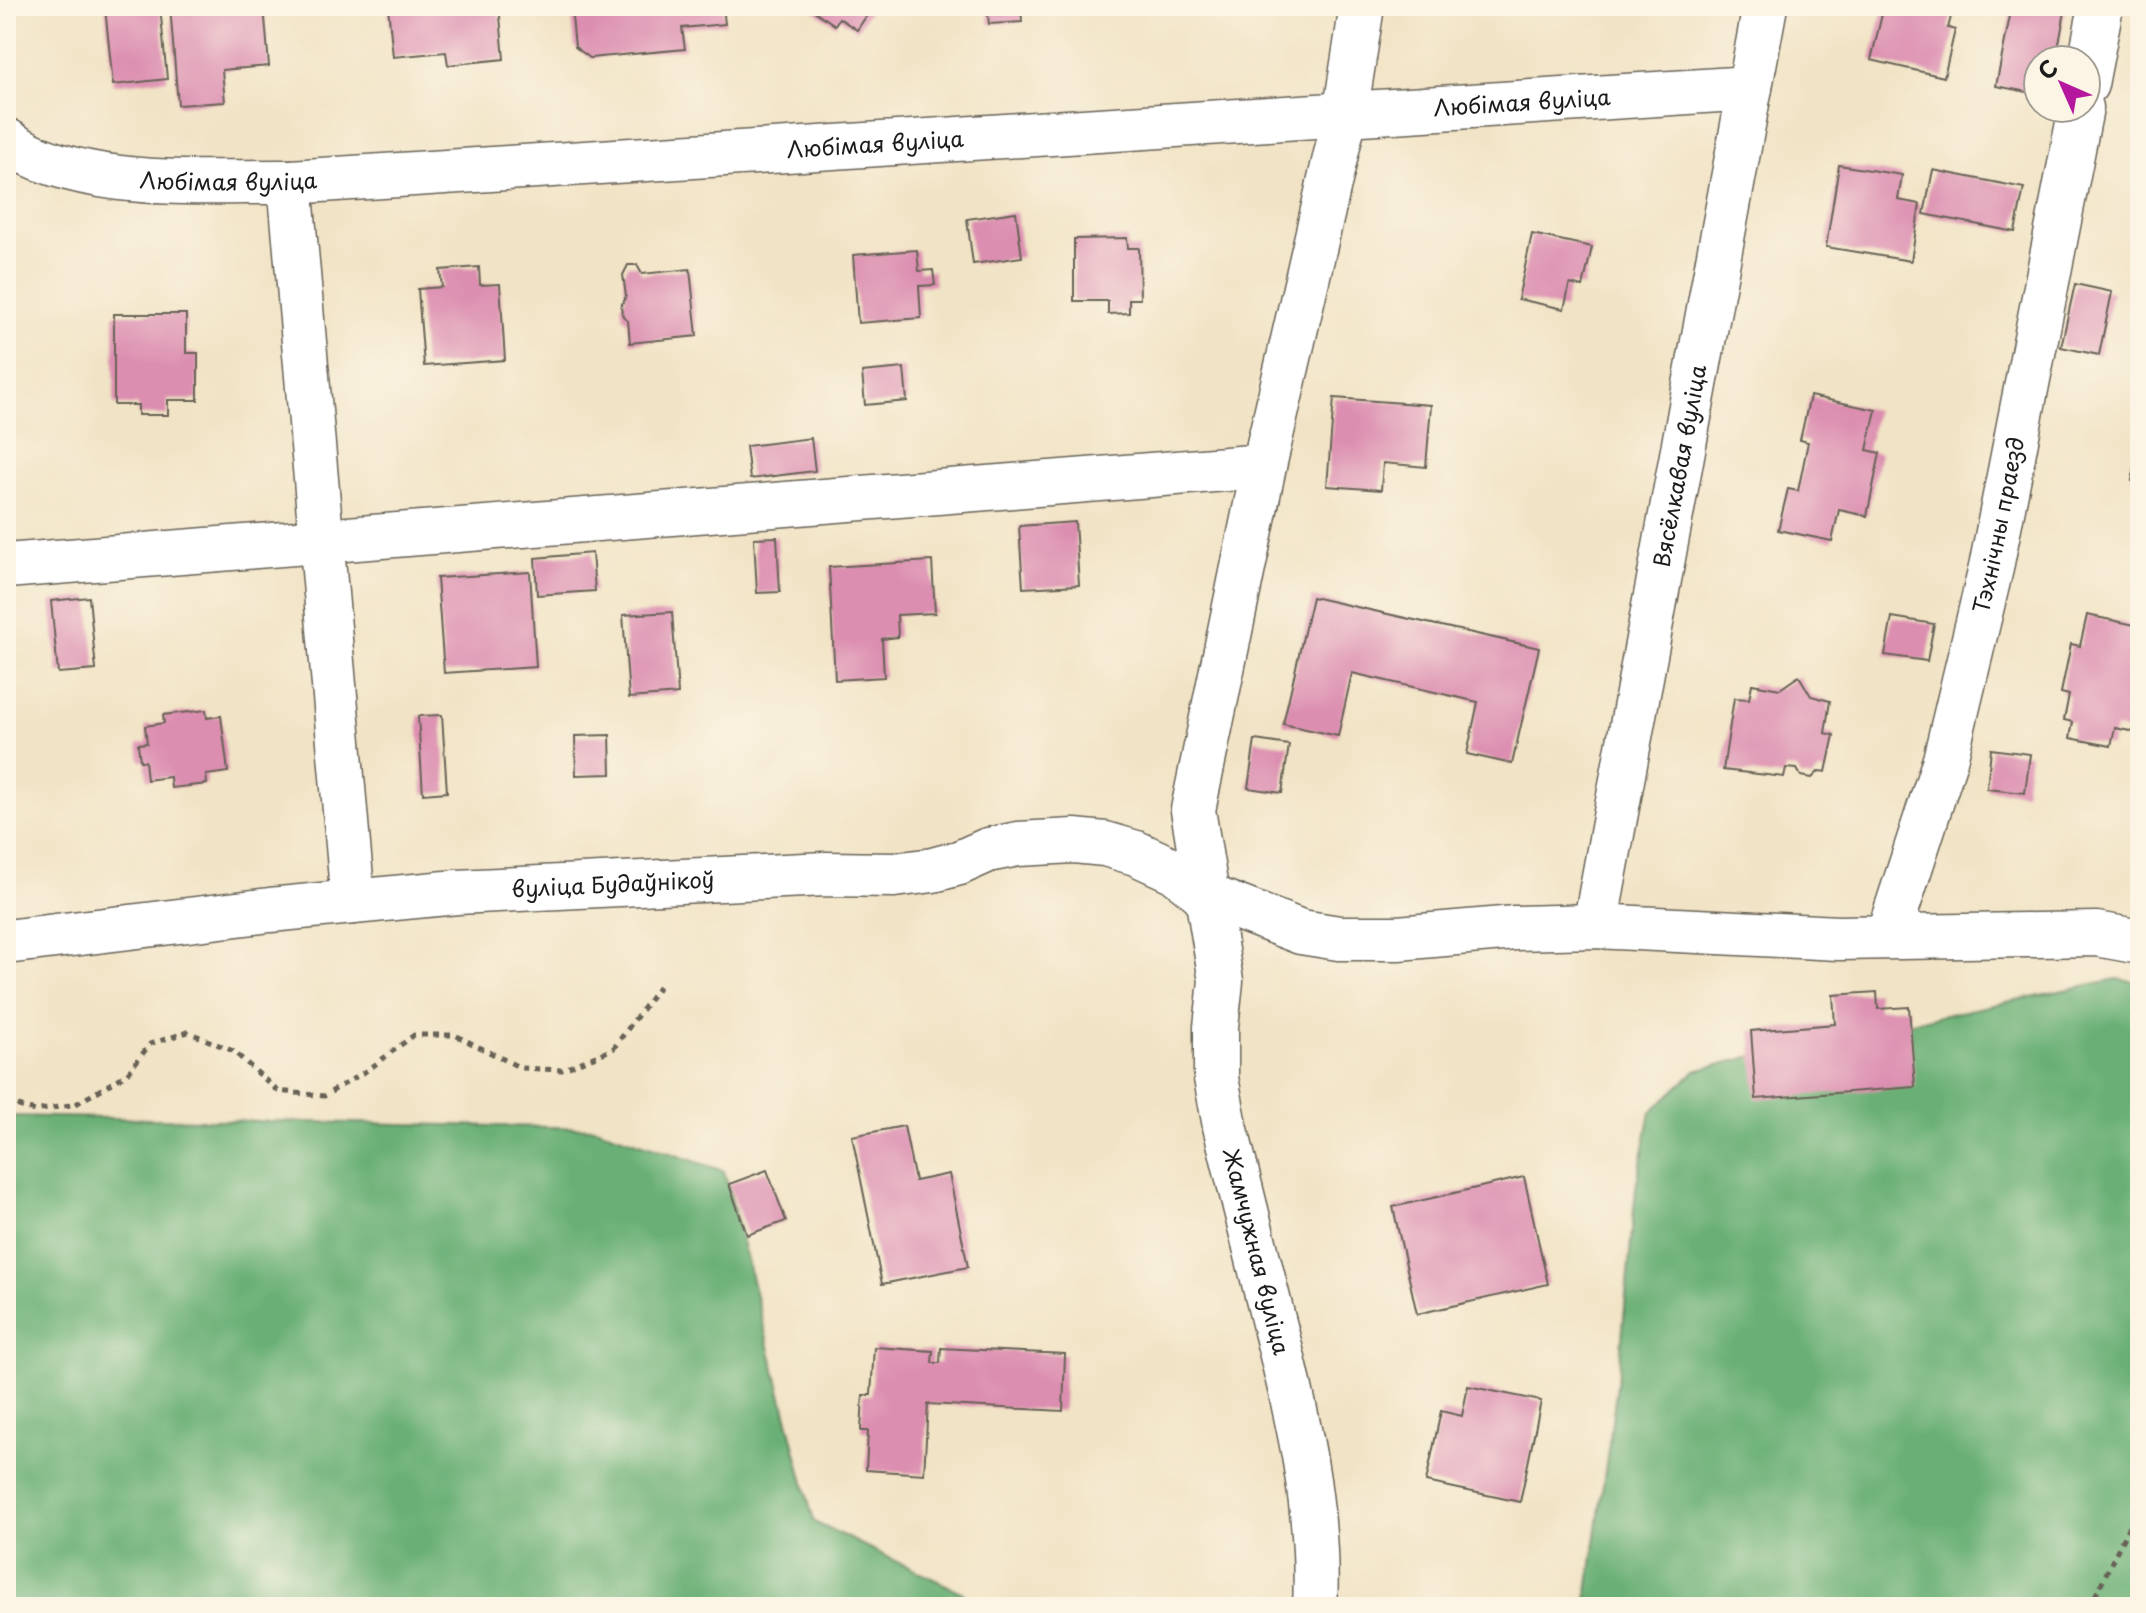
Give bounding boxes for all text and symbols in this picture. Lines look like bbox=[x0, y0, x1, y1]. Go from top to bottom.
north arrow bbox=[2022, 44, 2102, 124]
text: С bbox=[2029, 51, 2064, 86]
street label: Любімая вуліца bbox=[1432, 79, 1612, 123]
street label: Любімая вуліца bbox=[786, 121, 965, 165]
street label: Любімая вуліца bbox=[139, 162, 319, 197]
street label: Вясёлкавая вуліца bbox=[1644, 361, 1714, 570]
street label: Тэхнічны праезд bbox=[1963, 434, 2031, 616]
street label: вуліца Будаўнікоў bbox=[511, 861, 715, 904]
street label: Жамчужная вуліца bbox=[1216, 1145, 1300, 1358]

